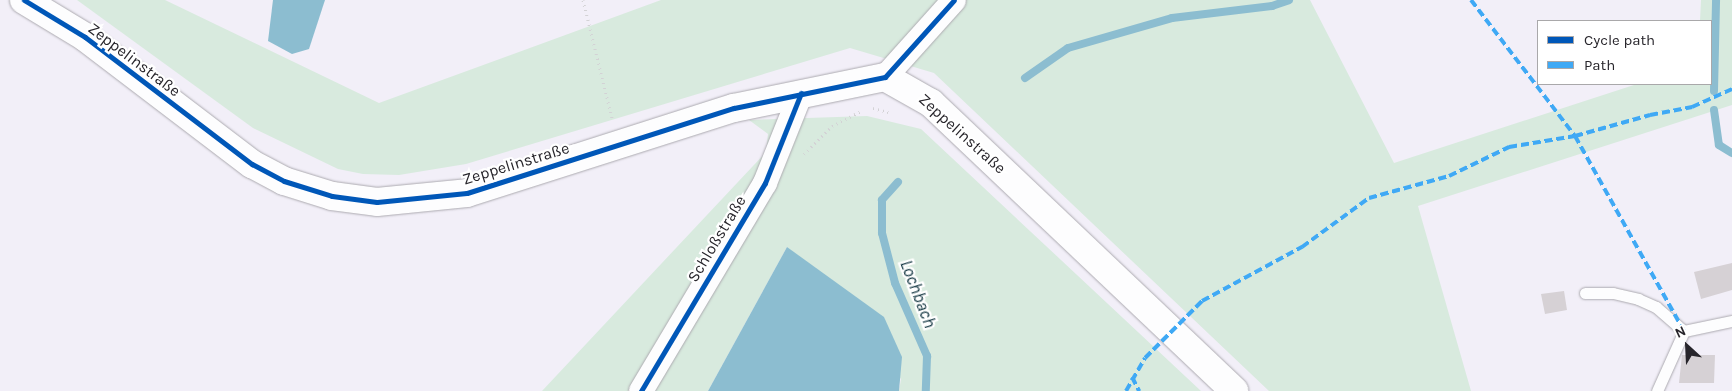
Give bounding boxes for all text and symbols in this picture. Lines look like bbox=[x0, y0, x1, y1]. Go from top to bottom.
street label: Zeppelinstraße bbox=[84, 19, 184, 101]
legend bbox=[1537, 20, 1712, 85]
text: Cycle path bbox=[1584, 31, 1655, 49]
text: Path bbox=[1584, 56, 1615, 74]
street label: Zeppelinstraße bbox=[914, 90, 1010, 178]
street label: Zeppelinstraße bbox=[460, 139, 572, 189]
street label: Schloßstraße bbox=[684, 192, 750, 286]
water label: Lochbach bbox=[895, 257, 941, 331]
north arrow bbox=[1662, 321, 1712, 371]
text: N bbox=[1672, 322, 1689, 342]

